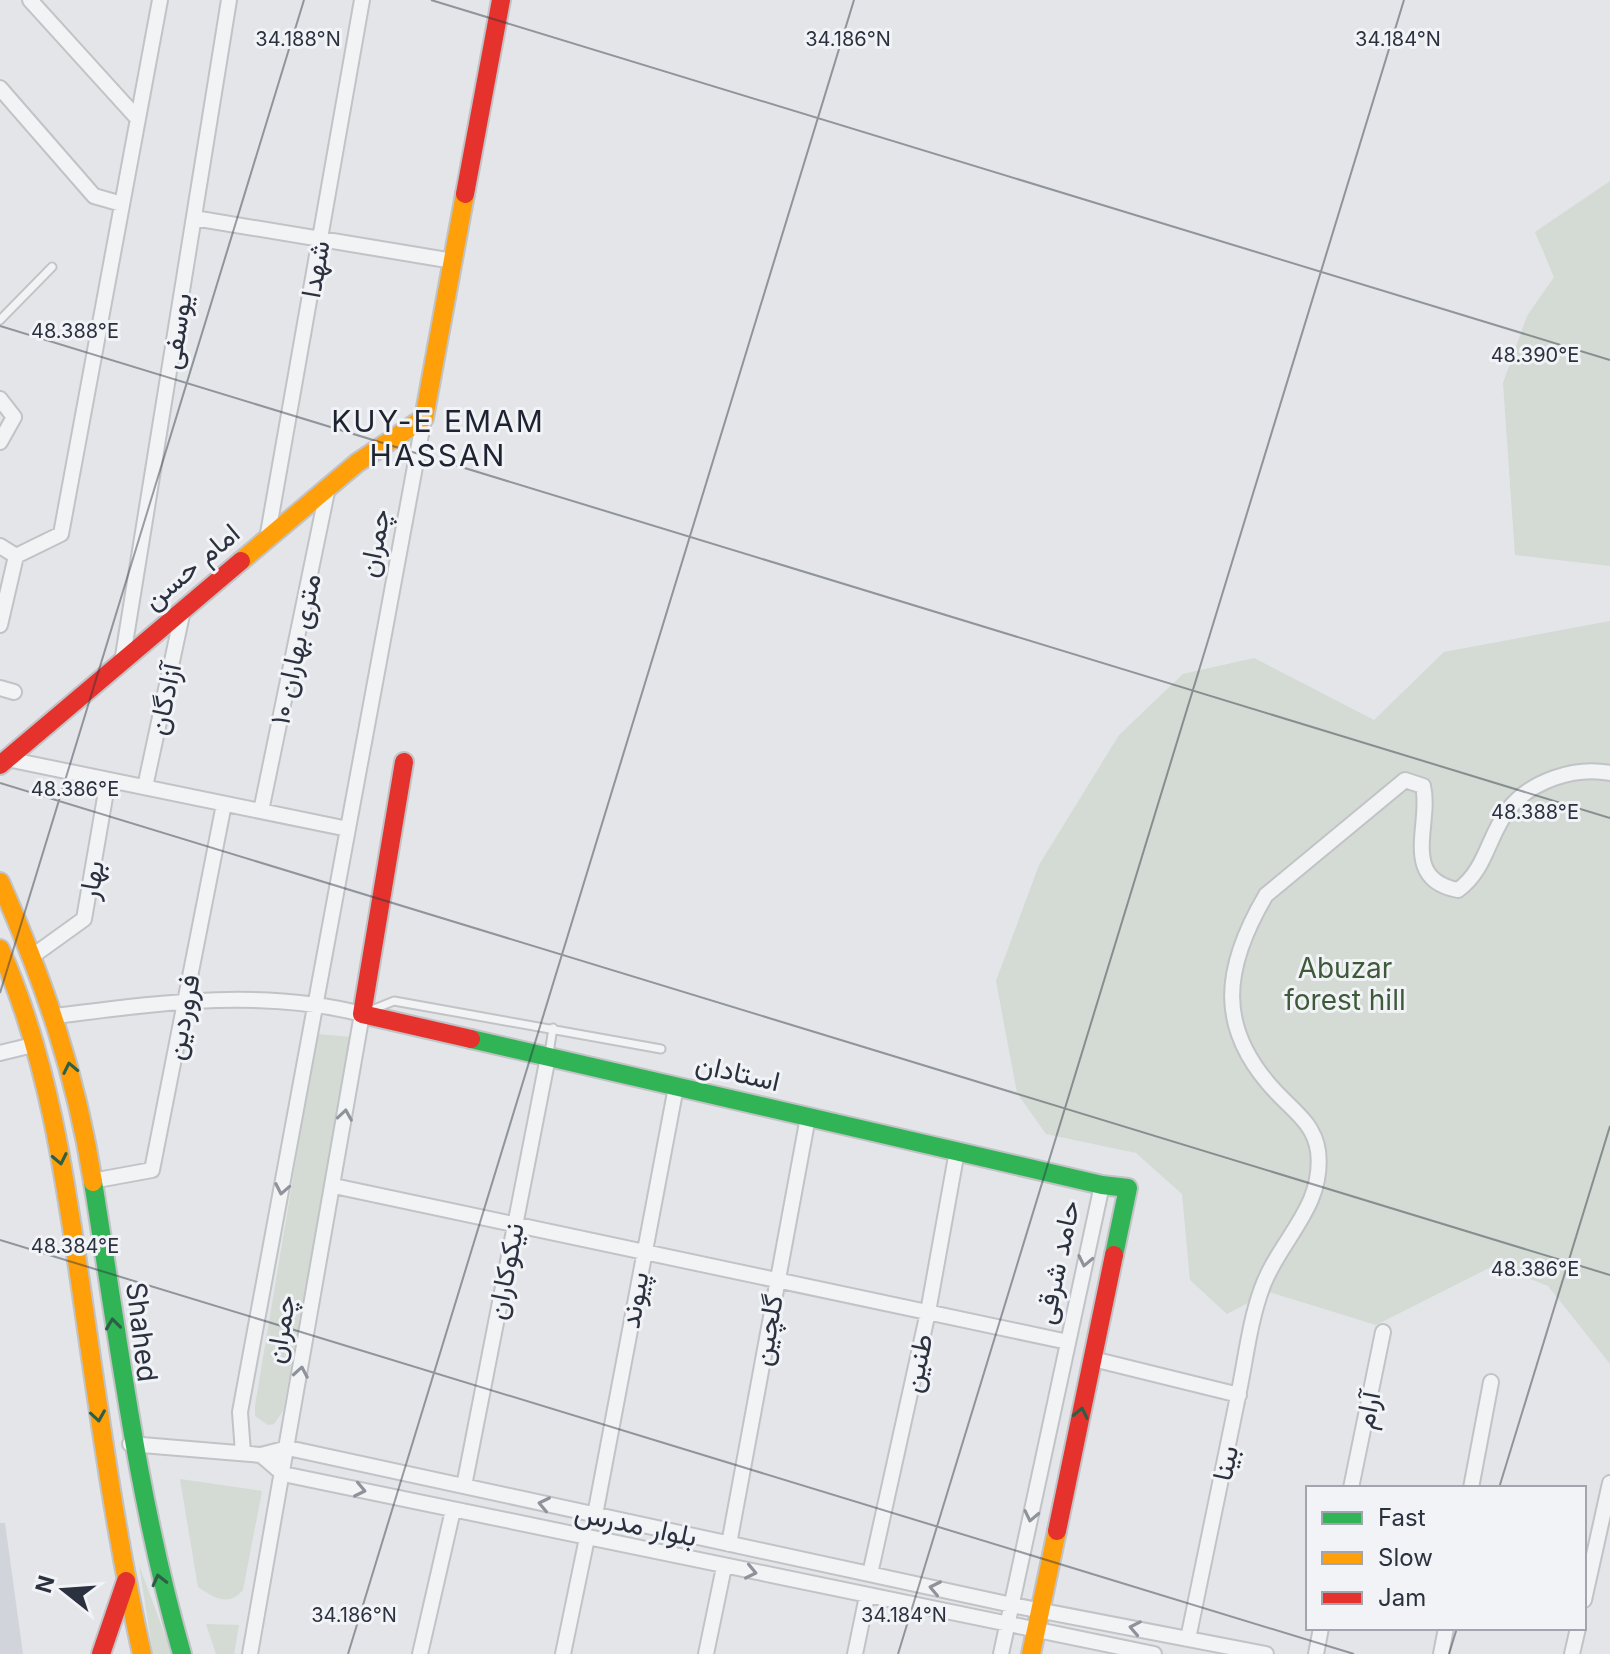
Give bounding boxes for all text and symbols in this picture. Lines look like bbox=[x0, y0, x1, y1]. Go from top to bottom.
text: 34.188°N bbox=[255, 27, 341, 51]
text: 34.186°N bbox=[805, 27, 891, 51]
text: 34.184°N bbox=[1355, 27, 1441, 51]
street label: شهدا bbox=[293, 238, 338, 300]
street label: یوسفی bbox=[153, 290, 200, 372]
text: 48.388°E bbox=[31, 319, 119, 343]
text: 48.390°E bbox=[1491, 343, 1579, 367]
district label: KUY-E EMAM HASSAN bbox=[331, 403, 545, 473]
street label: چمران bbox=[351, 506, 399, 581]
street label: امام حسن bbox=[136, 516, 248, 618]
street label: ۱۰ متری بهاران bbox=[262, 570, 329, 728]
street label: آزادگان bbox=[140, 658, 190, 738]
text: 48.386°E bbox=[31, 777, 119, 801]
text: 48.388°E bbox=[1491, 800, 1579, 824]
street label: بهار bbox=[71, 858, 112, 903]
park label: Abuzar forest hill bbox=[1284, 951, 1406, 1017]
street label: فروردین bbox=[157, 971, 208, 1063]
street label: استادان bbox=[693, 1046, 783, 1098]
one-way arrow bbox=[62, 1061, 79, 1075]
one-way arrow bbox=[336, 1109, 353, 1122]
one-way arrow bbox=[51, 1151, 68, 1165]
one-way arrow bbox=[274, 1182, 291, 1196]
street label: حامد شرقی bbox=[1027, 1197, 1088, 1327]
street label: نیکوکاران bbox=[479, 1220, 532, 1322]
text: 48.384°E bbox=[31, 1234, 119, 1258]
one-way arrow bbox=[1077, 1254, 1094, 1268]
text: 48.386°E bbox=[1491, 1257, 1579, 1281]
street label: پیوند bbox=[612, 1269, 658, 1331]
street label: Shahed bbox=[119, 1280, 165, 1384]
street label: چمران bbox=[257, 1292, 305, 1366]
street label: گلچین bbox=[744, 1292, 792, 1369]
one-way arrow bbox=[105, 1317, 122, 1331]
street label: طنین bbox=[894, 1331, 940, 1395]
one-way arrow bbox=[292, 1365, 309, 1378]
street label: آرام bbox=[1347, 1386, 1390, 1432]
one-way arrow bbox=[1072, 1406, 1089, 1420]
one-way arrow bbox=[89, 1409, 106, 1422]
street label: بینا bbox=[1205, 1442, 1245, 1484]
one-way arrow bbox=[352, 1481, 366, 1498]
legend bbox=[1306, 1486, 1586, 1630]
street label: بلوار مدرس bbox=[572, 1494, 700, 1554]
one-way arrow bbox=[538, 1496, 552, 1513]
text: Fast bbox=[1378, 1503, 1426, 1532]
one-way arrow bbox=[1023, 1508, 1040, 1522]
text: Slow bbox=[1378, 1543, 1433, 1572]
north arrow bbox=[24, 1550, 104, 1630]
one-way arrow bbox=[744, 1563, 757, 1580]
text: N bbox=[30, 1572, 60, 1596]
one-way arrow bbox=[151, 1573, 168, 1587]
one-way arrow bbox=[929, 1580, 943, 1597]
text: Jam bbox=[1378, 1583, 1426, 1612]
text: 34.186°N bbox=[311, 1603, 397, 1627]
text: 34.184°N bbox=[861, 1603, 947, 1627]
one-way arrow bbox=[1128, 1621, 1141, 1638]

